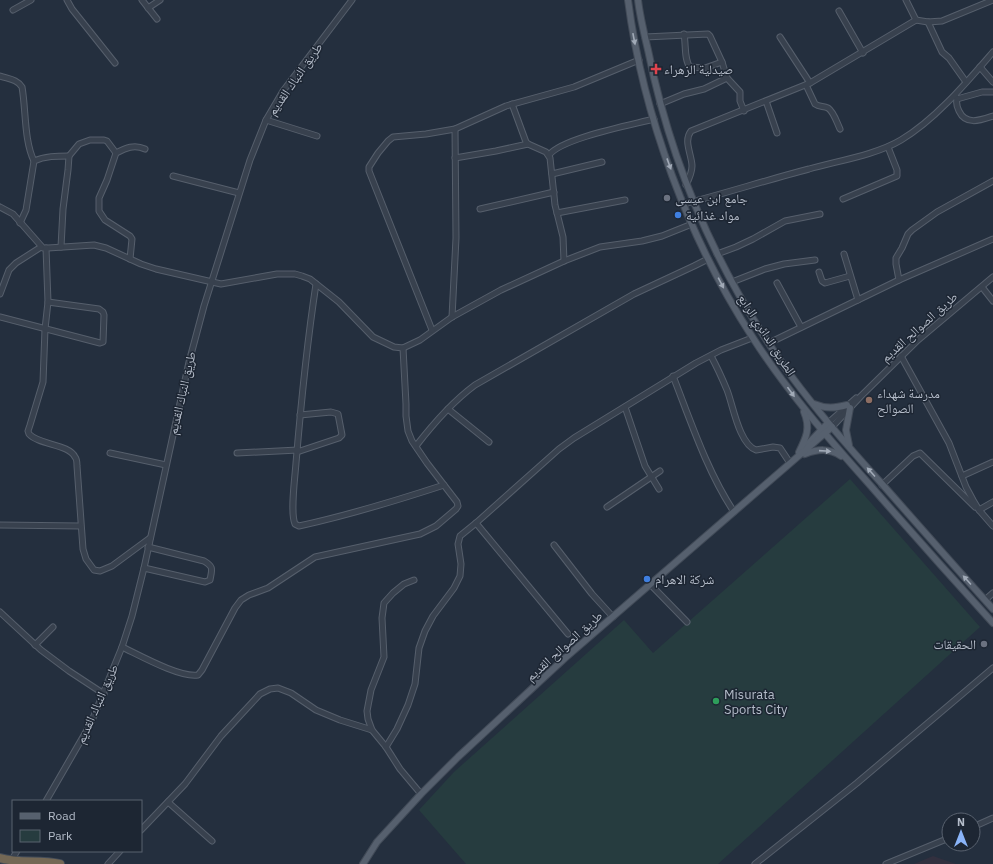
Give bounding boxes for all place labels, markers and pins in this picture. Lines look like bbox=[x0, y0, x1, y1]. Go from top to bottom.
place label: صيدلية الزهراء bbox=[664, 61, 733, 78]
marker: صيدلية الزهراء bbox=[651, 64, 661, 74]
place label: جامع ابن عيسى bbox=[675, 190, 748, 208]
marker: جامع ابن عيسى bbox=[662, 193, 672, 203]
place label: مواد غذائية bbox=[686, 207, 740, 224]
marker: مواد غذائية bbox=[673, 210, 683, 220]
place label: مدرسة شهداء الصوالح bbox=[877, 385, 940, 418]
marker: مدرسة شهداء الصوالح bbox=[864, 395, 874, 405]
place label: شركة الاهرام bbox=[655, 571, 714, 588]
marker: شركة الاهرام bbox=[642, 574, 652, 584]
place label: الحقيقات bbox=[933, 636, 976, 653]
marker: الحقيقات bbox=[979, 639, 989, 649]
place label: Misurata Sports City bbox=[724, 686, 788, 718]
marker: Misurata Sports City bbox=[711, 696, 721, 706]

